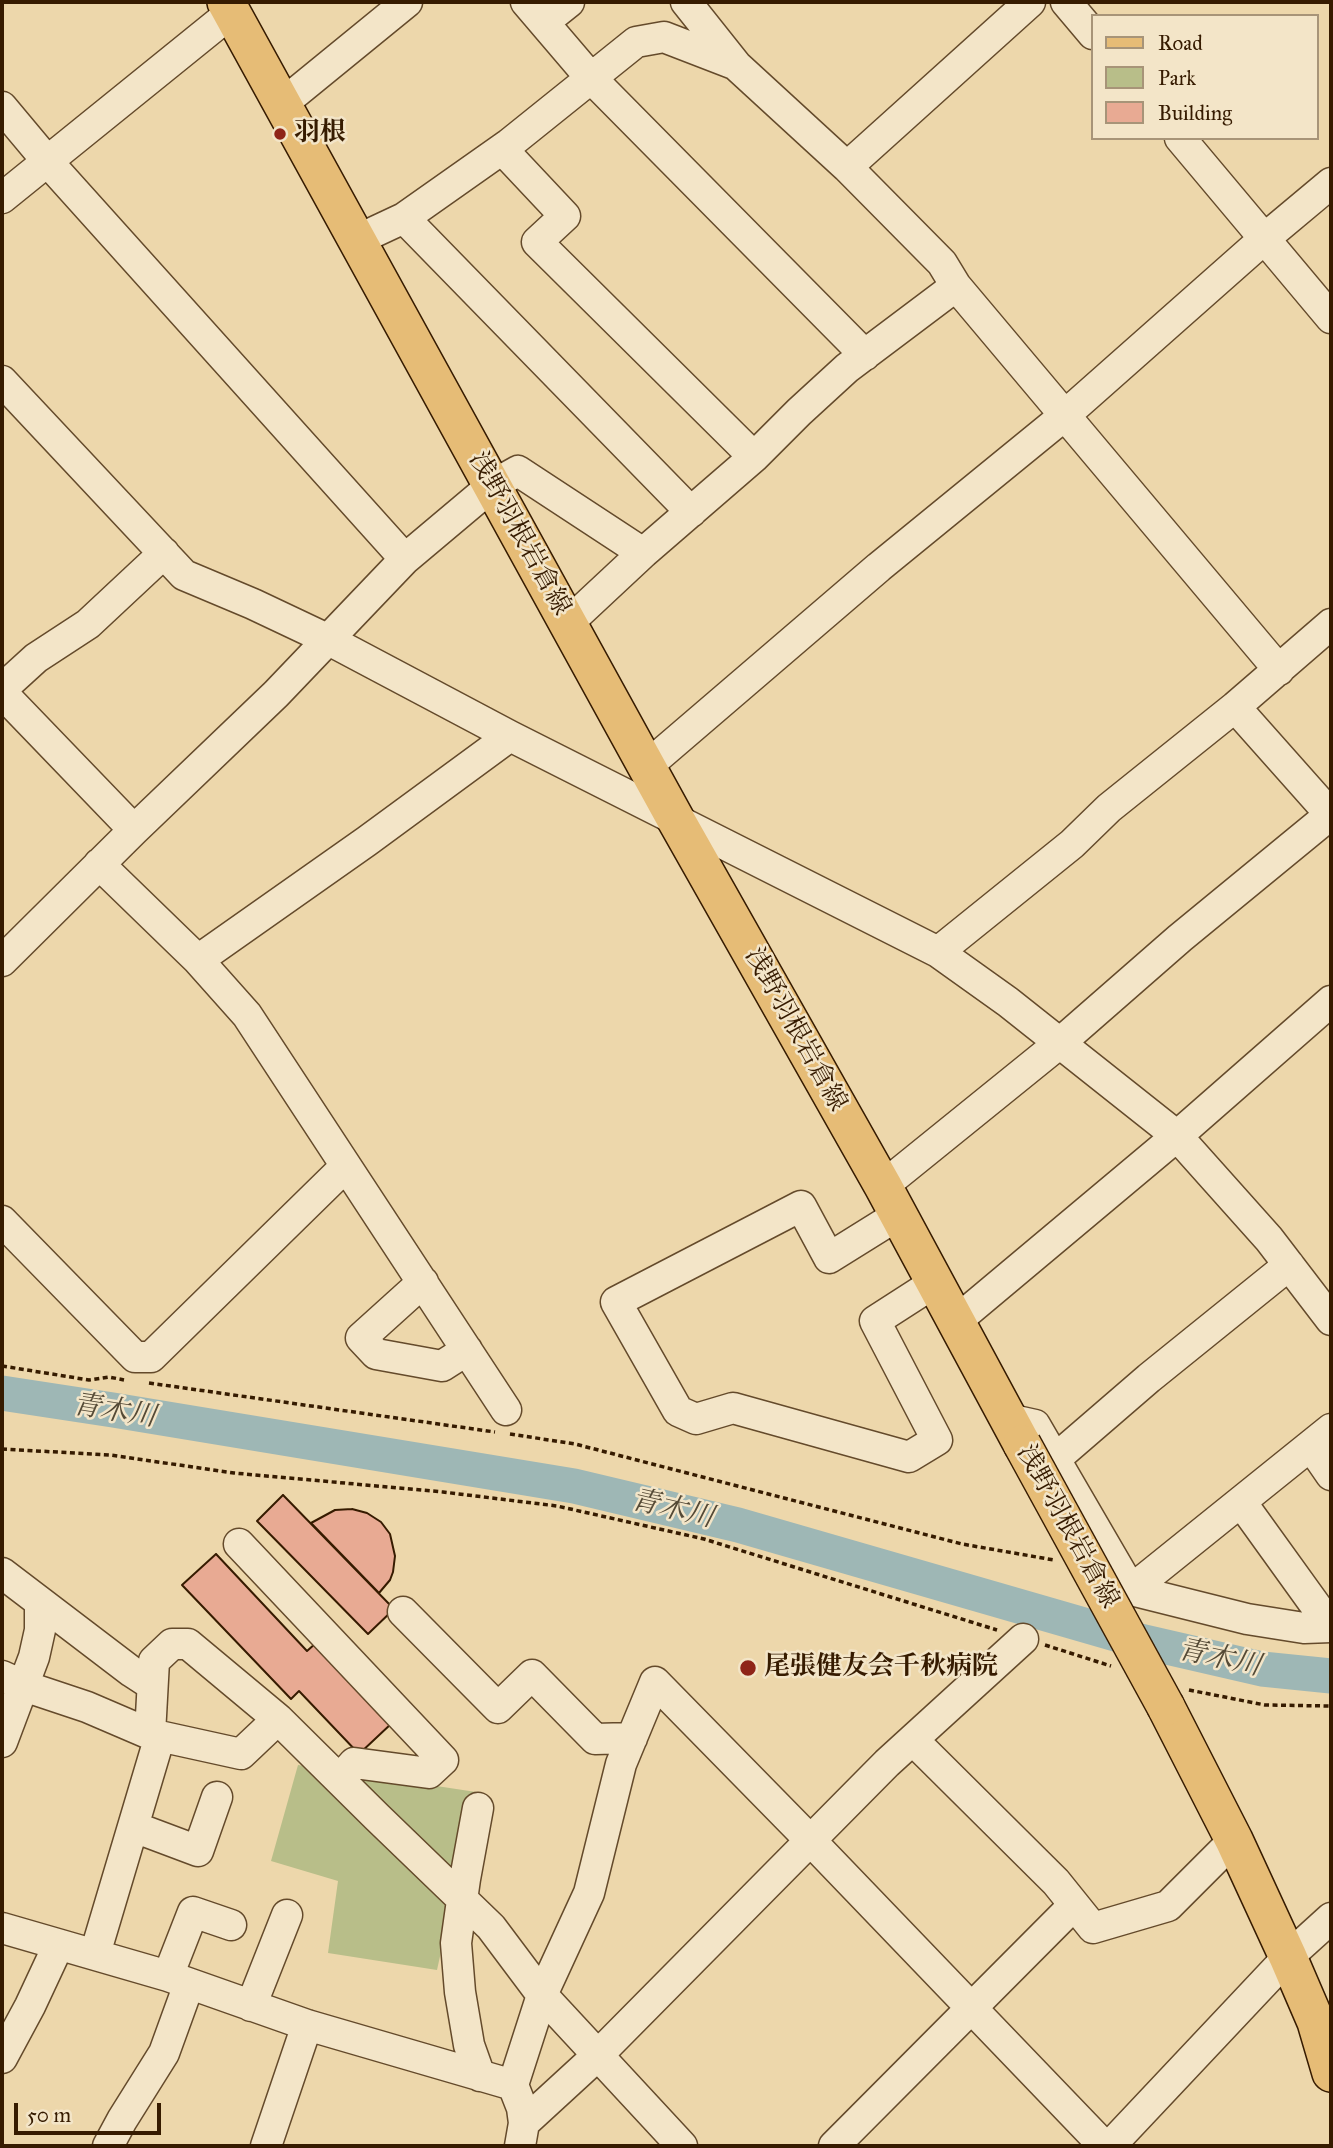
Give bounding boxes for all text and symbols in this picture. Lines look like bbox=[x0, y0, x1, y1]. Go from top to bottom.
legend bbox=[1092, 14, 1319, 140]
text: Road bbox=[1158, 30, 1203, 56]
text: Park bbox=[1158, 65, 1196, 91]
text: Building bbox=[1158, 100, 1232, 126]
place label: 羽根 bbox=[294, 118, 346, 150]
marker: 羽根 bbox=[272, 126, 288, 142]
street label: 浅野羽根岩倉線 bbox=[461, 447, 577, 621]
street label: 浅野羽根岩倉線 bbox=[737, 943, 853, 1117]
water label: 青木川 bbox=[70, 1389, 158, 1435]
street label: 浅野羽根岩倉線 bbox=[1009, 1440, 1125, 1614]
water label: 青木川 bbox=[627, 1484, 717, 1536]
water label: 青木川 bbox=[1174, 1634, 1264, 1684]
place label: 尾張健友会千秋病院 bbox=[764, 1652, 998, 1684]
marker: 尾張健友会千秋病院 bbox=[738, 1658, 758, 1678]
scale bar bbox=[18, 2088, 164, 2132]
text: 50 m bbox=[27, 2102, 71, 2128]

